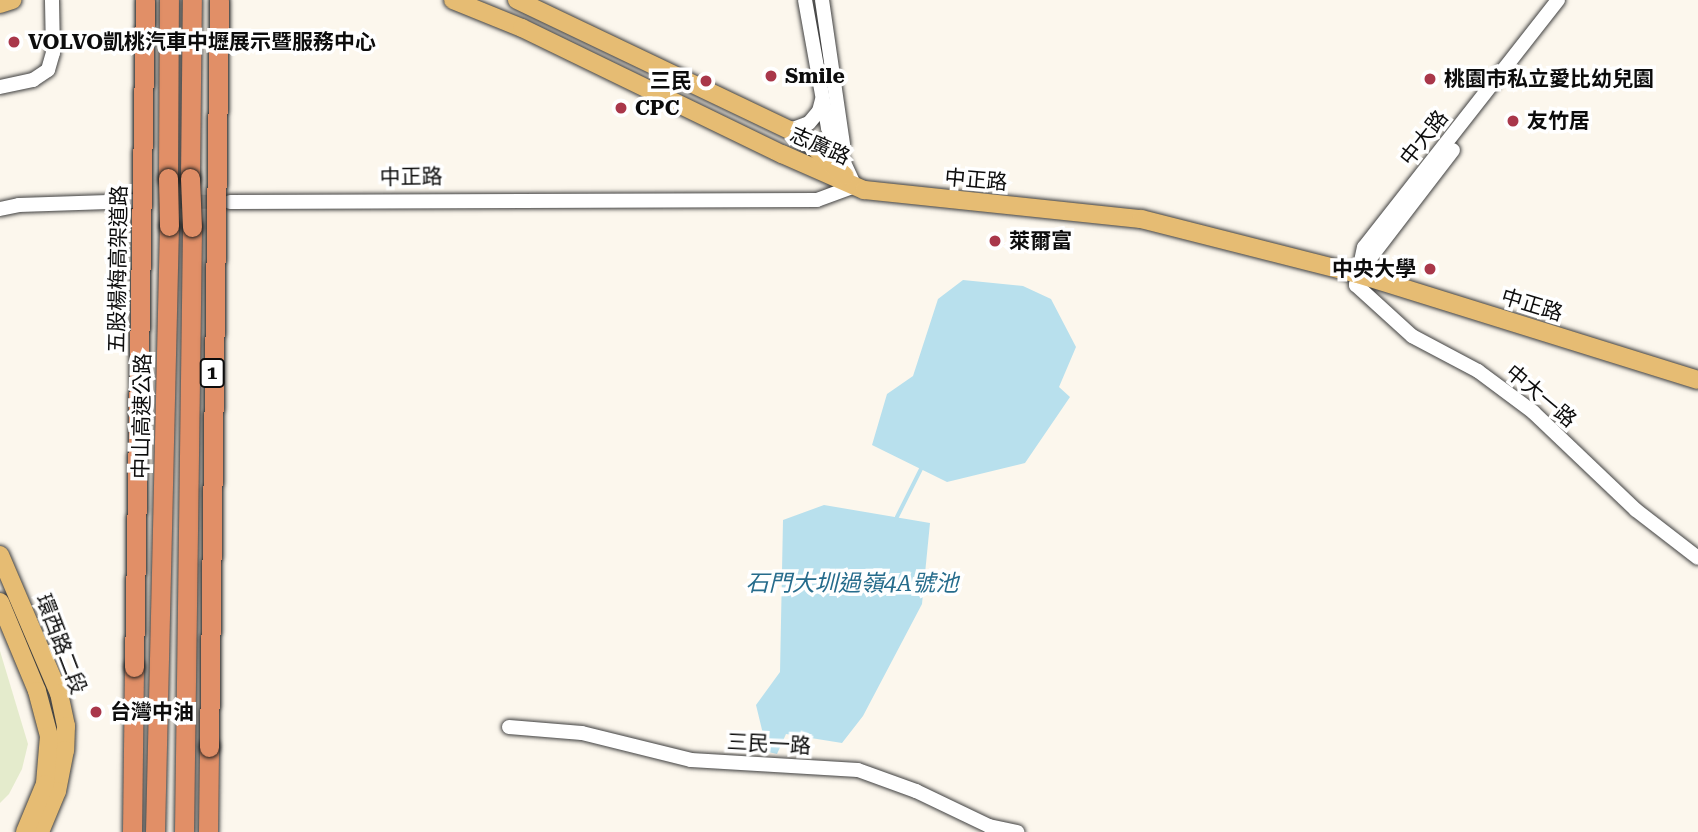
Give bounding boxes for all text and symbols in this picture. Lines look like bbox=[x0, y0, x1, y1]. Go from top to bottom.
place label: VOLVO凱桃汽車中壢展示暨服務中心 bbox=[28, 29, 376, 55]
marker: VOLVO凱桃汽車中壢展示暨服務中心 bbox=[6, 34, 22, 50]
place label: Smile bbox=[785, 63, 845, 89]
place label: 桃園市私立愛比幼兒園 bbox=[1444, 66, 1654, 92]
place label: 三民 bbox=[650, 68, 692, 94]
marker: Smile bbox=[763, 68, 779, 84]
marker: 桃園市私立愛比幼兒園 bbox=[1422, 71, 1438, 87]
marker: 三民 bbox=[698, 73, 714, 89]
place label: CPC bbox=[635, 95, 679, 121]
marker: CPC bbox=[613, 100, 629, 116]
street label: 中大路 bbox=[1395, 105, 1453, 171]
place label: 友竹居 bbox=[1527, 108, 1590, 134]
marker: 友竹居 bbox=[1505, 113, 1521, 129]
street label: 志廣路 bbox=[786, 122, 854, 170]
street label: 中正路 bbox=[379, 164, 443, 190]
street label: 中正路 bbox=[944, 165, 1008, 195]
street label: 五股楊梅高架道路 bbox=[104, 185, 132, 353]
place label: 萊爾富 bbox=[1009, 228, 1072, 254]
marker: 萊爾富 bbox=[987, 233, 1003, 249]
place label: 中央大學 bbox=[1332, 256, 1416, 282]
marker: 中央大學 bbox=[1422, 261, 1438, 277]
street label: 中正路 bbox=[1498, 284, 1566, 326]
street label: 中山高速公路 bbox=[128, 353, 156, 479]
road number: 1 bbox=[198, 358, 226, 388]
street label: 中大一路 bbox=[1501, 359, 1581, 433]
water label: 石門大圳過嶺4A號池 bbox=[746, 570, 958, 598]
street label: 環西路二段 bbox=[30, 590, 92, 698]
place label: 台灣中油 bbox=[110, 699, 194, 725]
marker: 台灣中油 bbox=[88, 704, 104, 720]
street label: 三民一路 bbox=[726, 729, 812, 759]

